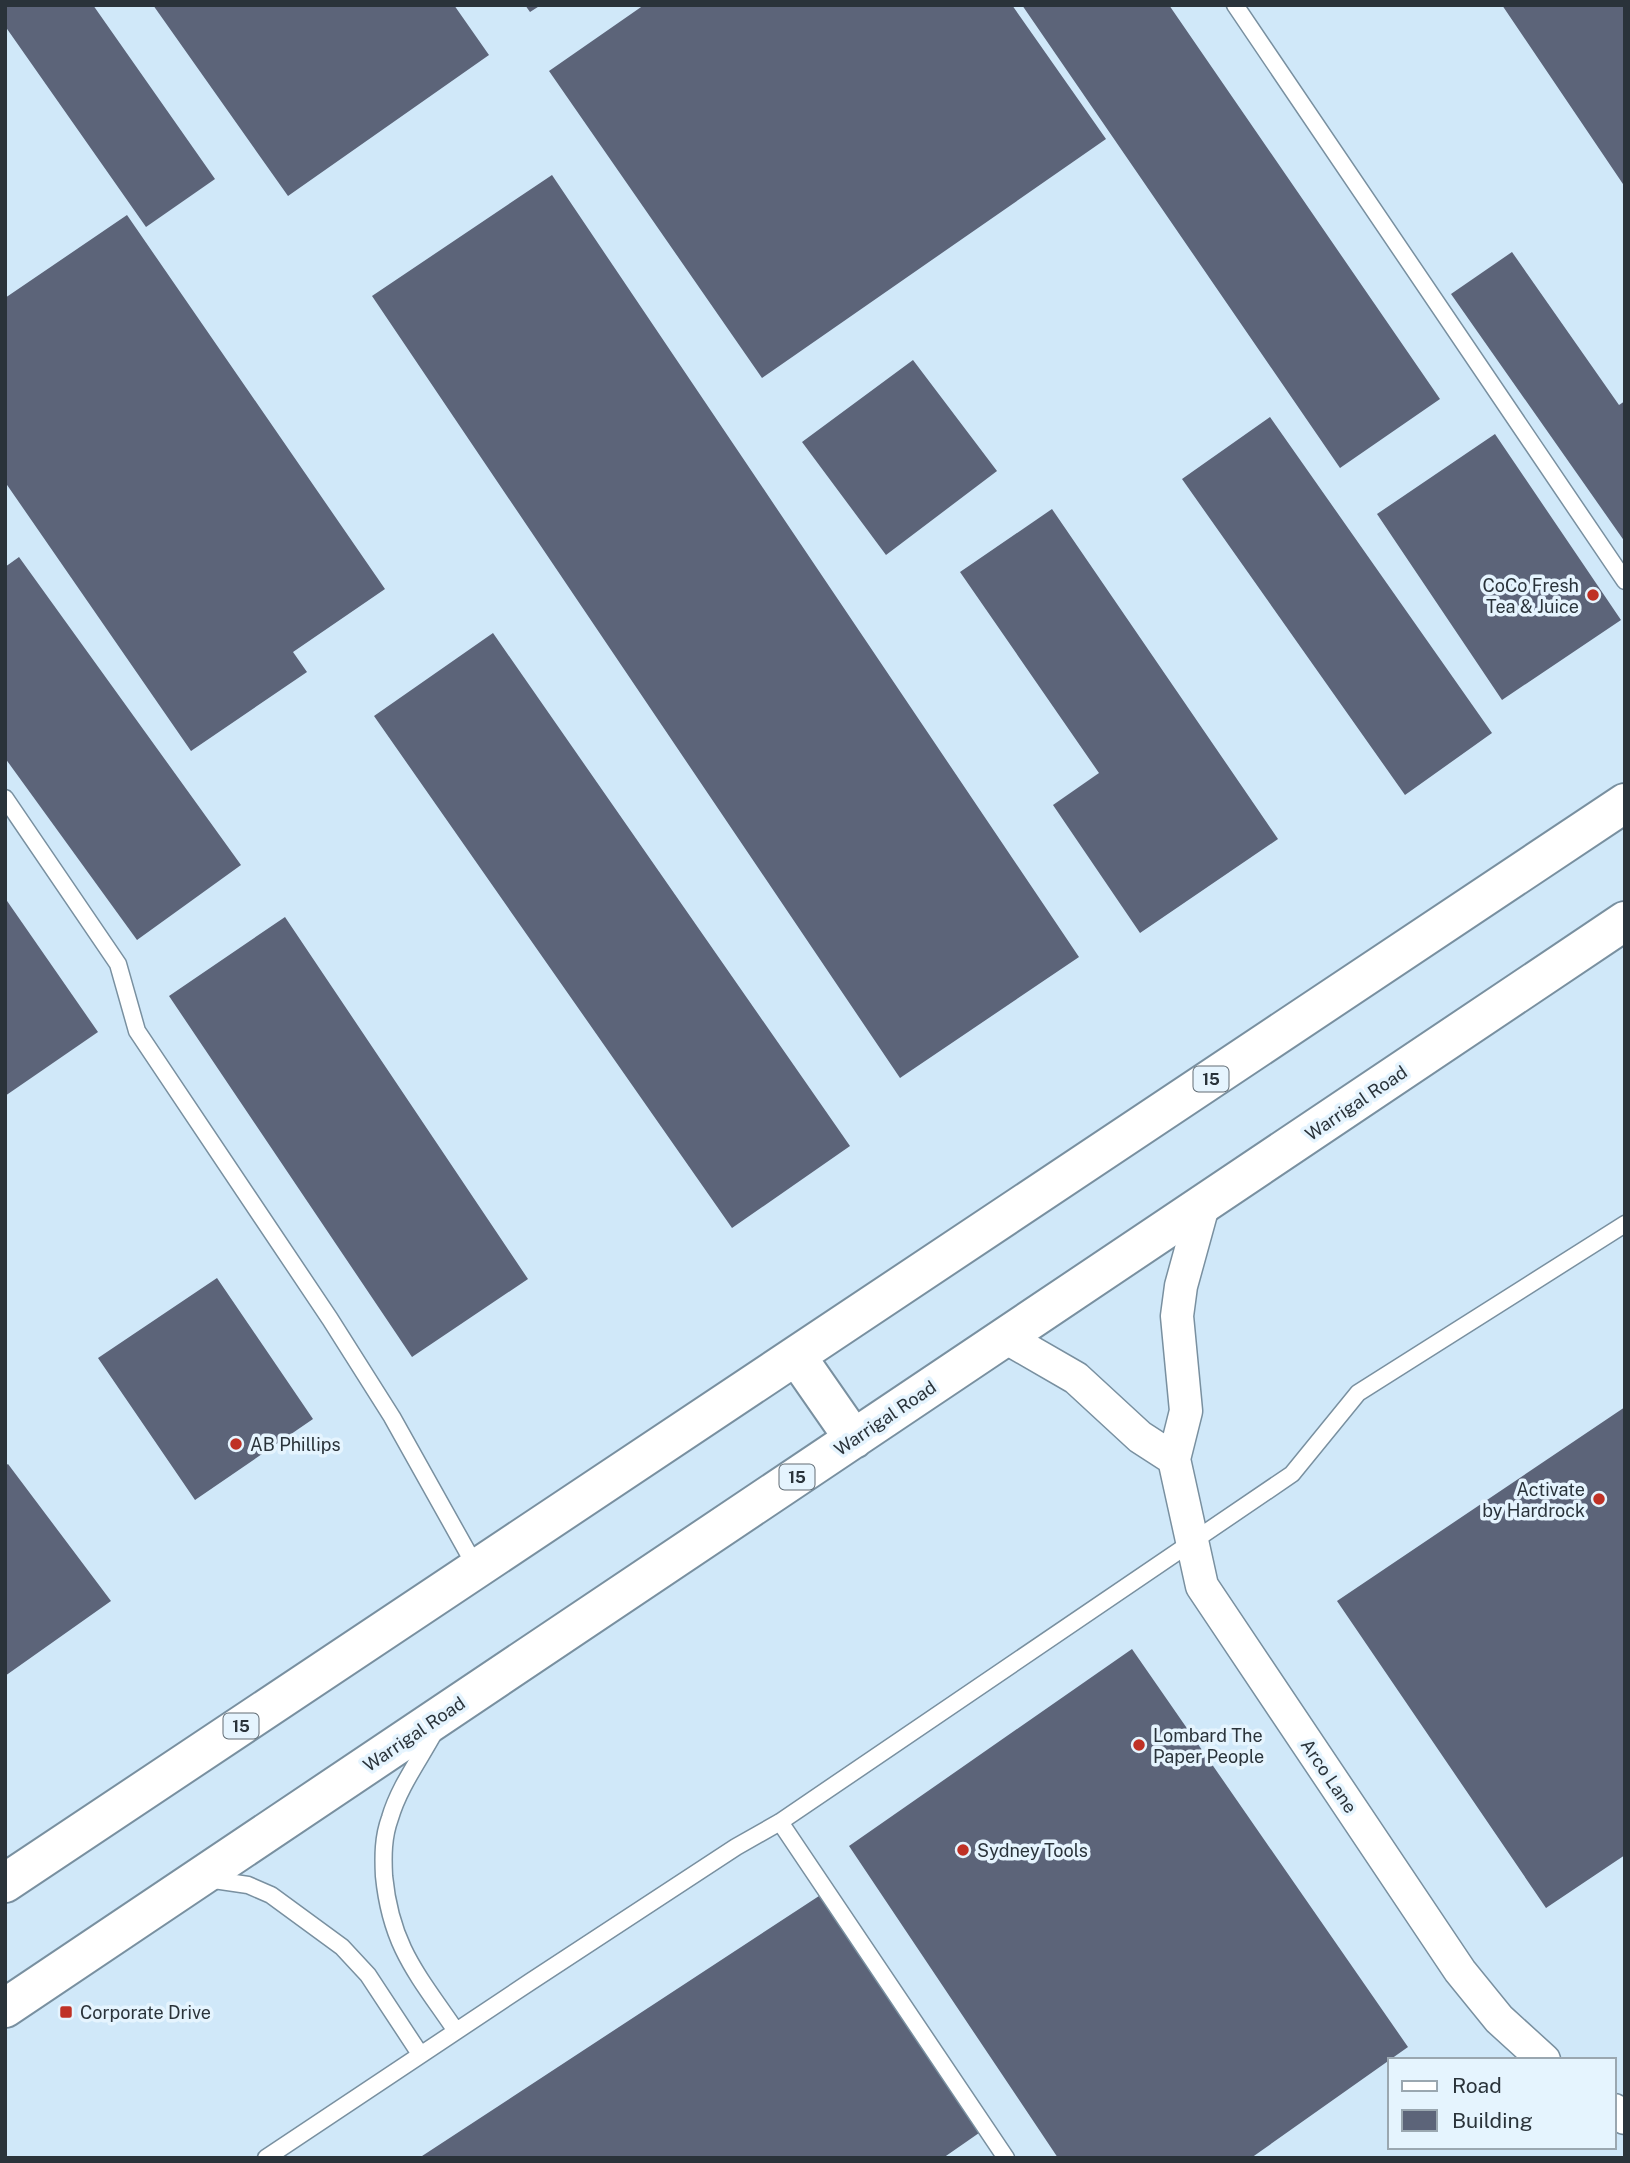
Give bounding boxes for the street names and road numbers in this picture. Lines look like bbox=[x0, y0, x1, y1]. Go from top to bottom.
street label: Warrigal Road bbox=[1301, 1061, 1411, 1145]
road number: 15 bbox=[1194, 1066, 1228, 1092]
street label: Warrigal Road bbox=[830, 1376, 940, 1460]
road number: 15 bbox=[780, 1464, 814, 1490]
street label: Warrigal Road bbox=[359, 1692, 469, 1776]
road number: 15 bbox=[224, 1714, 258, 1738]
street label: Arco Lane bbox=[1297, 1735, 1361, 1817]

